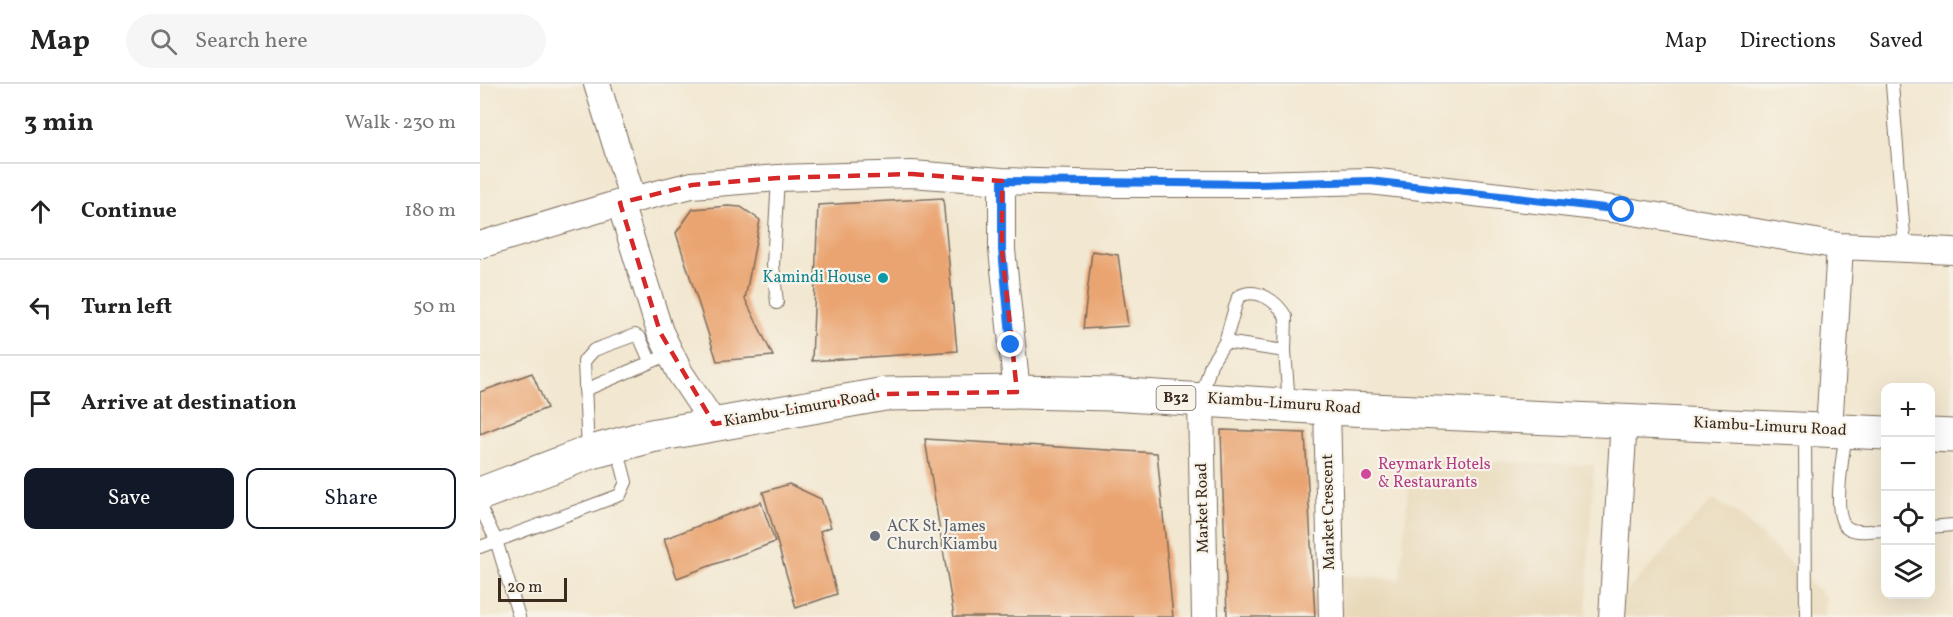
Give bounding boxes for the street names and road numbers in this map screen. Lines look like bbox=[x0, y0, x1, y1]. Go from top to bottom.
street label: Kiambu-Limuru Road bbox=[722, 385, 878, 433]
road number: B32 bbox=[1156, 386, 1196, 410]
street label: Kiambu-Limuru Road bbox=[1207, 388, 1361, 420]
street label: Kiambu-Limuru Road bbox=[1693, 412, 1847, 442]
street label: Market Crescent bbox=[1317, 453, 1341, 570]
street label: Market Road bbox=[1191, 463, 1215, 553]

